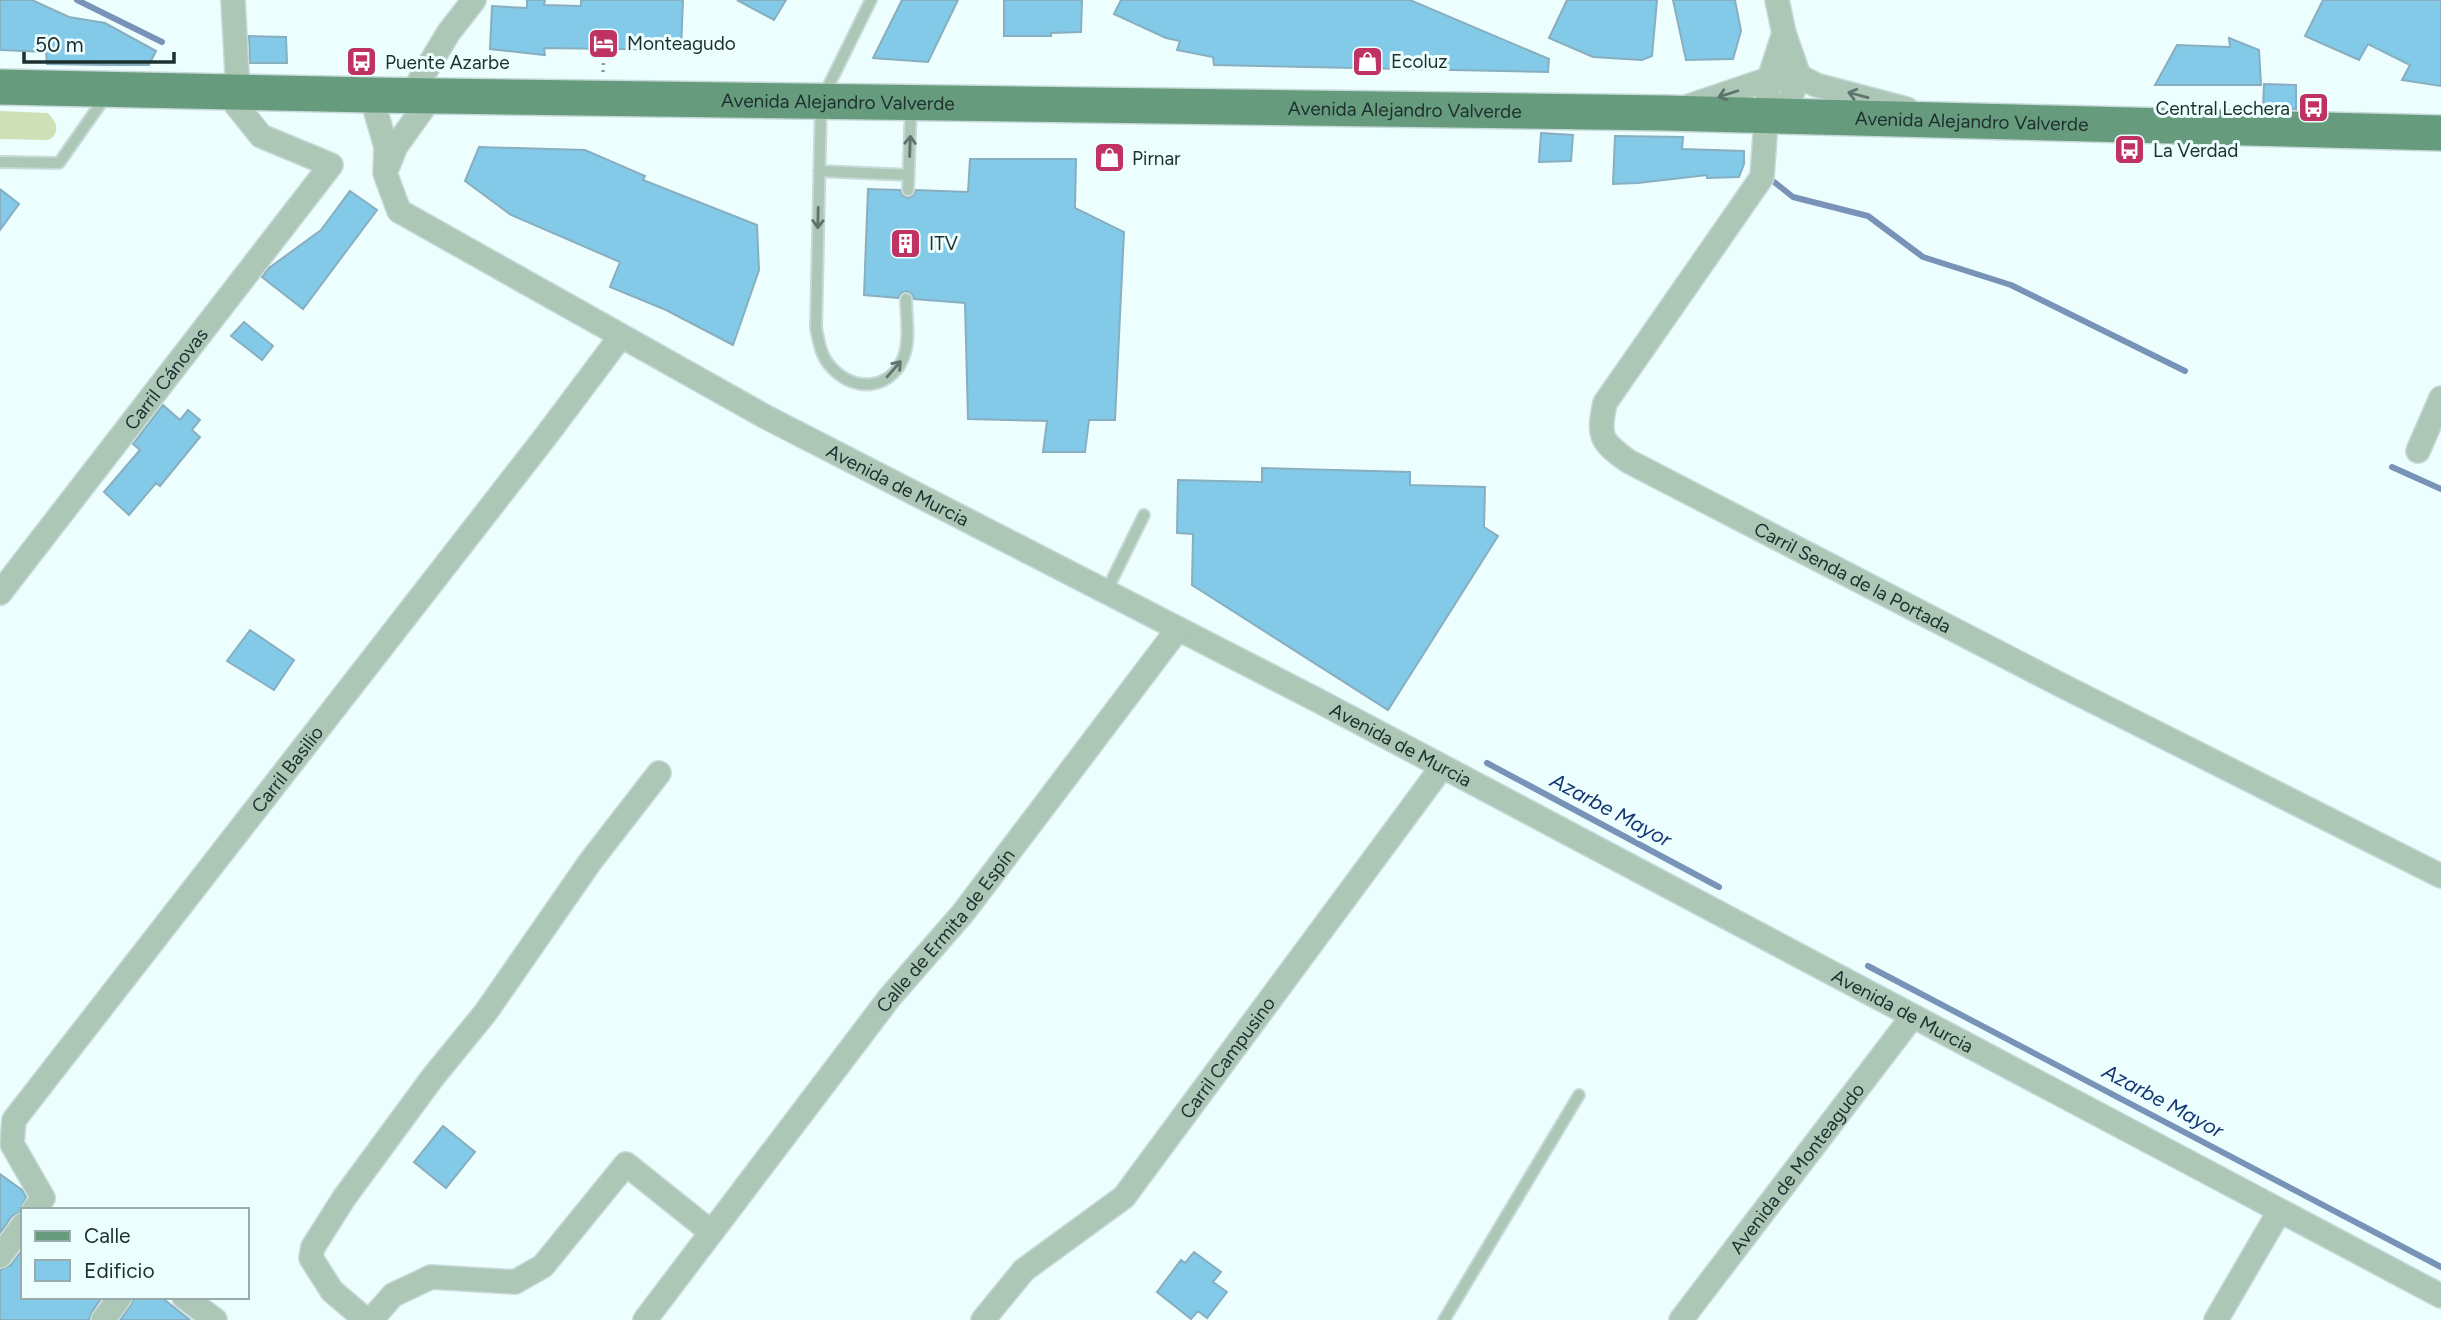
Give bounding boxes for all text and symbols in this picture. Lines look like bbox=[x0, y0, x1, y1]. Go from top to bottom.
scale bar bbox=[24, 21, 175, 65]
hotel icon: Monteagudo bbox=[587, 26, 621, 60]
text: 50 m bbox=[35, 32, 84, 57]
place label: Monteagudo bbox=[627, 32, 736, 55]
shop icon: Ecoluz bbox=[1351, 44, 1385, 78]
bus stop icon: Puente Azarbe bbox=[345, 45, 379, 79]
place label: Ecoluz bbox=[1391, 50, 1448, 73]
place label: Puente Azarbe bbox=[385, 51, 510, 74]
one-way arrow bbox=[1717, 88, 1739, 101]
one-way arrow bbox=[1847, 88, 1869, 101]
street label: Avenida Alejandro Valverde bbox=[721, 89, 955, 115]
bus stop icon: Central Lechera bbox=[2296, 91, 2330, 125]
street label: Avenida Alejandro Valverde bbox=[1288, 97, 1522, 123]
place label: Central Lechera bbox=[2156, 97, 2290, 120]
street label: Avenida Alejandro Valverde bbox=[1855, 107, 2089, 136]
bus stop icon: La Verdad bbox=[2113, 133, 2147, 167]
one-way arrow bbox=[903, 135, 916, 158]
place label: La Verdad bbox=[2153, 139, 2238, 162]
shop icon: Pirnar bbox=[1092, 141, 1126, 175]
place label: Pirnar bbox=[1132, 147, 1181, 170]
one-way arrow bbox=[812, 207, 825, 230]
building icon: ITV bbox=[889, 226, 923, 260]
place label: ITV bbox=[929, 232, 958, 255]
street label: Carril Cánovas bbox=[120, 323, 213, 434]
one-way arrow bbox=[886, 360, 902, 378]
street label: Avenida de Murcia bbox=[823, 439, 973, 531]
street label: Carril Senda de la Portada bbox=[1750, 517, 1955, 638]
street label: Avenida de Murcia bbox=[1326, 698, 1476, 792]
street label: Carril Basilio bbox=[246, 721, 328, 817]
water label: Azarbe Mayor bbox=[1546, 767, 1677, 852]
street label: Calle de Ermita de Espín bbox=[871, 844, 1020, 1017]
street label: Avenida de Murcia bbox=[1828, 964, 1977, 1058]
street label: Carril Campusino bbox=[1175, 992, 1280, 1123]
water label: Azarbe Mayor bbox=[2098, 1058, 2229, 1143]
street label: Avenida de Monteagudo bbox=[1725, 1079, 1870, 1258]
legend bbox=[21, 1208, 248, 1299]
text: Calle bbox=[84, 1223, 131, 1248]
text: Edificio bbox=[84, 1258, 155, 1283]

